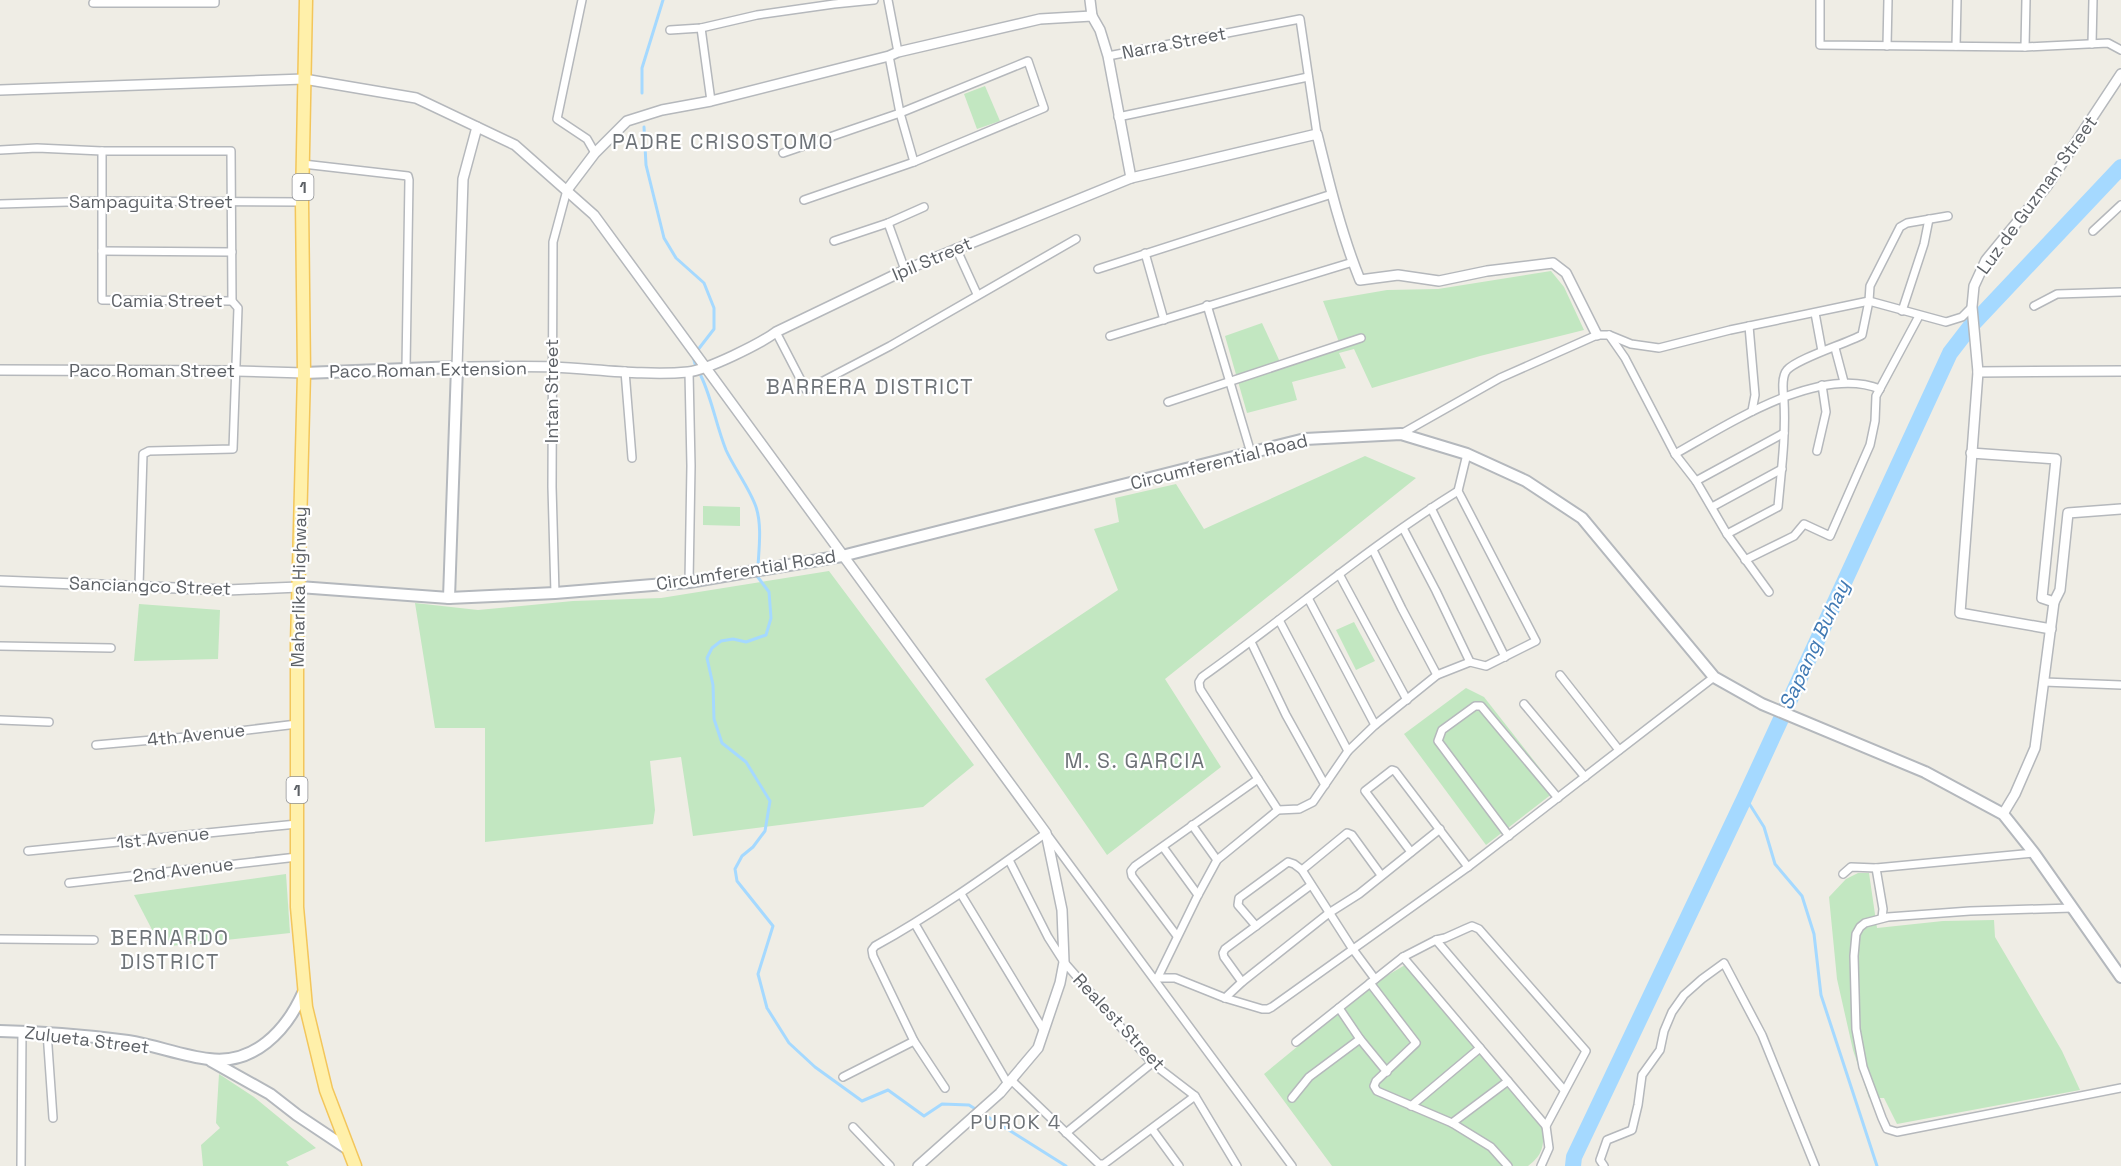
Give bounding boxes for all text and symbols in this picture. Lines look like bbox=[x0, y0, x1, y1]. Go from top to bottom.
street label: Narra Street bbox=[1120, 21, 1228, 64]
street label: Luz de Guzman Street bbox=[1971, 111, 2102, 278]
district label: PADRE CRISOSTOMO bbox=[612, 128, 834, 155]
road number: 1 bbox=[292, 174, 314, 200]
street label: Sampaguita Street bbox=[69, 190, 233, 213]
street label: Ipil Street bbox=[888, 231, 975, 286]
street label: Camia Street bbox=[111, 289, 223, 312]
street label: Intan Street bbox=[540, 339, 563, 443]
street label: Paco Roman Extension bbox=[329, 356, 527, 383]
street label: Paco Roman Street bbox=[69, 359, 235, 382]
district label: BARRERA DISTRICT bbox=[766, 373, 974, 400]
street label: Circumferential Road bbox=[1128, 428, 1310, 495]
street label: Maharlika Highway bbox=[286, 506, 311, 668]
street label: Circumferential Road bbox=[654, 544, 837, 595]
street label: Sanciangco Street bbox=[69, 571, 231, 600]
water label: Sapang Buhay bbox=[1773, 575, 1856, 714]
street label: 4th Avenue bbox=[146, 718, 246, 751]
district label: M. S. GARCIA bbox=[1064, 747, 1206, 774]
road number: 1 bbox=[286, 777, 308, 803]
street label: 1st Avenue bbox=[115, 821, 210, 854]
street label: 2nd Avenue bbox=[131, 852, 235, 887]
district label: BERNARDO DISTRICT bbox=[110, 924, 230, 975]
street label: Realest Street bbox=[1068, 968, 1170, 1075]
street label: Zulueta Street bbox=[23, 1020, 151, 1059]
district label: PUROK 4 bbox=[970, 1109, 1062, 1135]

